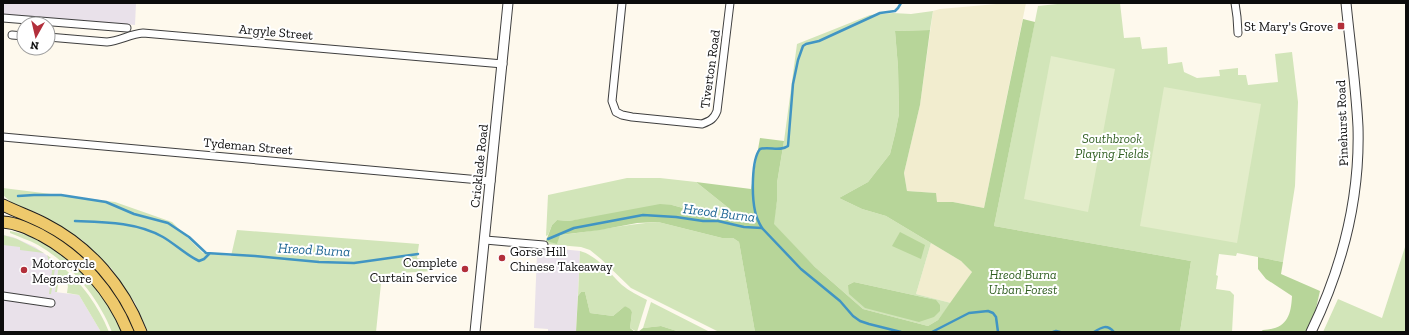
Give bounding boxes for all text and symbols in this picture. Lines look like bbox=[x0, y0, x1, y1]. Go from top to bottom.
north arrow bbox=[16, 16, 56, 56]
place label: St Mary's Grove bbox=[1244, 19, 1333, 34]
street label: Argyle Street bbox=[238, 21, 314, 43]
marker: St Mary's Grove bbox=[1336, 21, 1346, 31]
street label: Tiverton Road bbox=[697, 29, 723, 109]
text: N bbox=[29, 38, 40, 52]
street label: Pinehurst Road bbox=[1333, 80, 1351, 166]
street label: Cricklade Road bbox=[467, 123, 491, 209]
park label: Southbrook Playing Fields bbox=[1075, 131, 1149, 161]
street label: Tydeman Street bbox=[203, 135, 293, 157]
water label: Hreod Burna bbox=[682, 200, 756, 226]
water label: Hreod Burna bbox=[277, 240, 351, 260]
place label: Gorse Hill Chinese Takeaway bbox=[510, 244, 613, 274]
marker: Gorse Hill Chinese Takeaway bbox=[497, 253, 507, 263]
place label: Complete Curtain Service bbox=[370, 255, 457, 285]
place label: Motorcycle Megastore bbox=[32, 256, 95, 286]
marker: Complete Curtain Service bbox=[460, 264, 470, 274]
marker: Motorcycle Megastore bbox=[19, 265, 29, 275]
park label: Hreod Burna Urban Forest bbox=[989, 267, 1058, 297]

